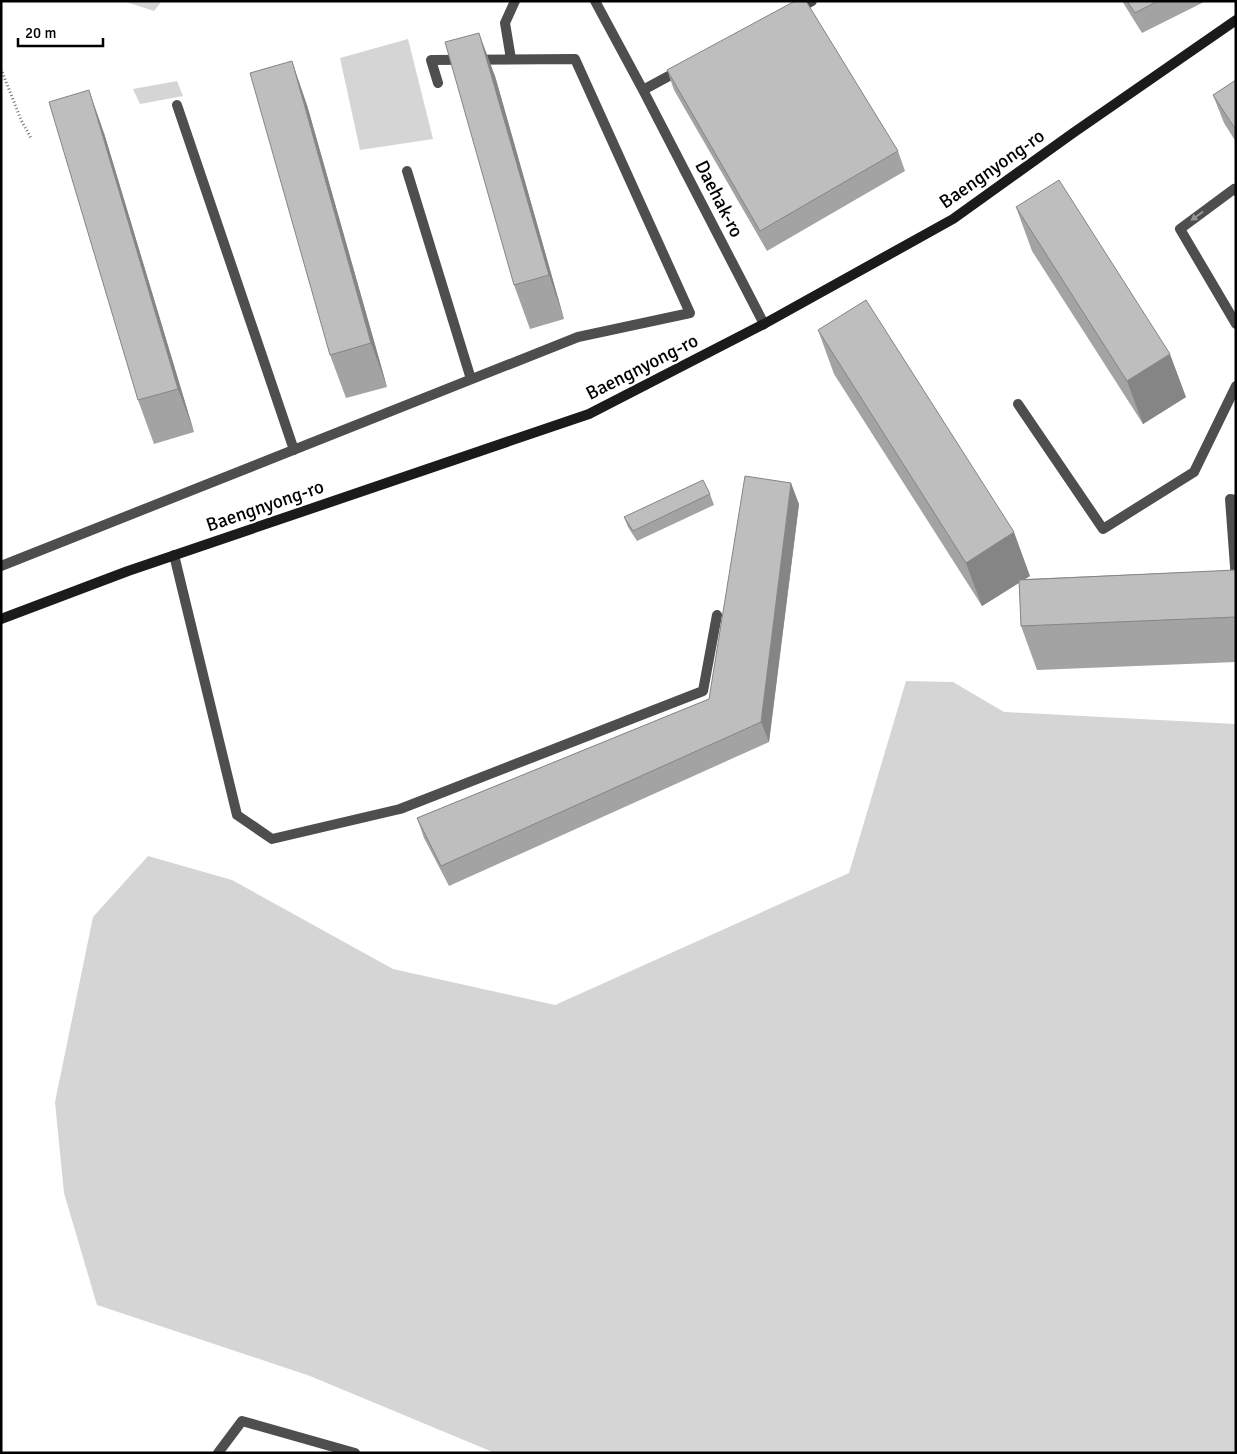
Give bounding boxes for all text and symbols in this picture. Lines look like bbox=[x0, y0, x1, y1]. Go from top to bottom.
scale bar bbox=[18, 15, 102, 47]
text: 20 m bbox=[25, 24, 56, 42]
street label: Baengnyong-ro bbox=[935, 124, 1049, 214]
street label: Daehak-ro bbox=[689, 156, 749, 242]
one-way arrow bbox=[1191, 211, 1204, 222]
street label: Baengnyong-ro bbox=[582, 328, 702, 406]
street label: Baengnyong-ro bbox=[203, 475, 327, 537]

